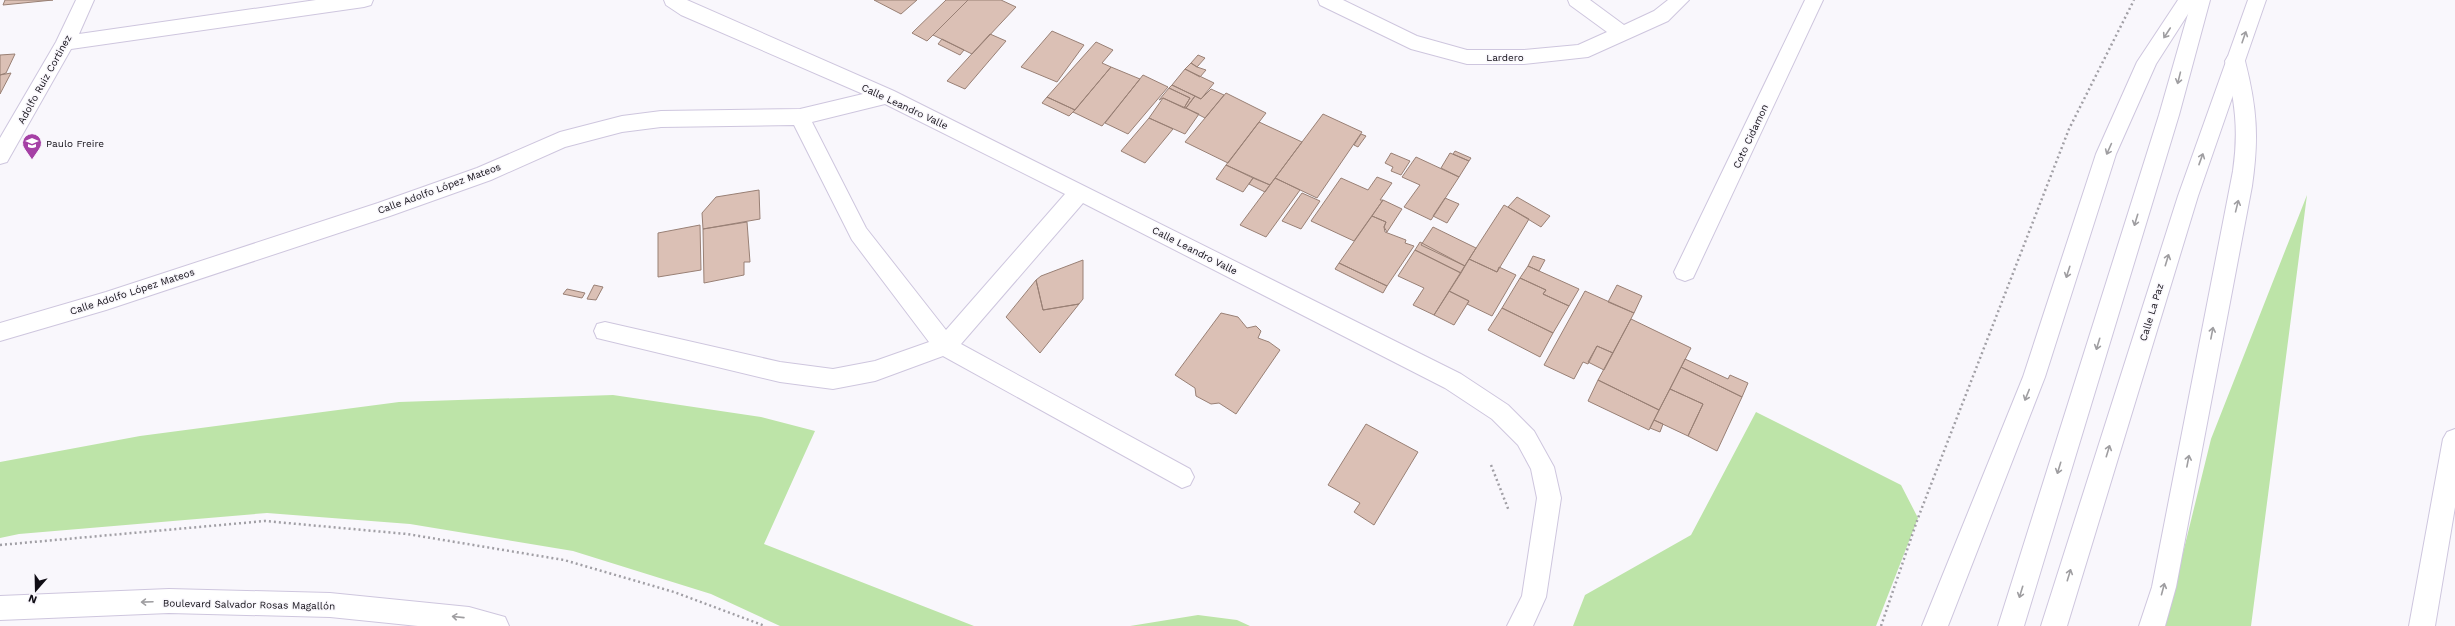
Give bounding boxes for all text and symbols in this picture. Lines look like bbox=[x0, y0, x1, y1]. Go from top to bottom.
one-way arrow bbox=[2163, 27, 2171, 38]
one-way arrow bbox=[2241, 30, 2248, 43]
street label: Adolfo Ruiz Cortinez bbox=[15, 33, 73, 126]
street label: Lardero bbox=[1486, 52, 1524, 63]
one-way arrow bbox=[2174, 71, 2182, 84]
street label: Calle Leandro Valle bbox=[860, 82, 950, 131]
street label: Coto Cidamon bbox=[1731, 102, 1770, 170]
school or university icon: Paulo Freire bbox=[21, 132, 43, 160]
place label: Paulo Freire bbox=[46, 138, 104, 149]
one-way arrow bbox=[2105, 142, 2112, 154]
one-way arrow bbox=[2198, 153, 2205, 166]
street label: Calle Adolfo López Mateos bbox=[376, 161, 502, 216]
one-way arrow bbox=[2234, 200, 2242, 213]
one-way arrow bbox=[2132, 213, 2139, 226]
street label: Calle Leandro Valle bbox=[1150, 224, 1239, 277]
one-way arrow bbox=[2164, 255, 2172, 267]
one-way arrow bbox=[2064, 265, 2071, 278]
street label: Calle Adolfo López Mateos bbox=[69, 266, 196, 317]
street label: Calle La Paz bbox=[2137, 282, 2165, 342]
one-way arrow bbox=[2208, 327, 2216, 340]
one-way arrow bbox=[2093, 338, 2101, 350]
one-way arrow bbox=[2022, 389, 2030, 401]
one-way arrow bbox=[2105, 445, 2112, 458]
one-way arrow bbox=[2184, 455, 2192, 468]
one-way arrow bbox=[2055, 461, 2062, 474]
one-way arrow bbox=[2066, 569, 2073, 582]
north arrow bbox=[16, 570, 56, 610]
one-way arrow bbox=[2160, 582, 2168, 595]
one-way arrow bbox=[2017, 586, 2024, 599]
text: N bbox=[27, 591, 39, 606]
street label: Boulevard Salvador Rosas Magallón bbox=[163, 597, 335, 612]
one-way arrow bbox=[141, 598, 154, 606]
one-way arrow bbox=[452, 614, 465, 621]

